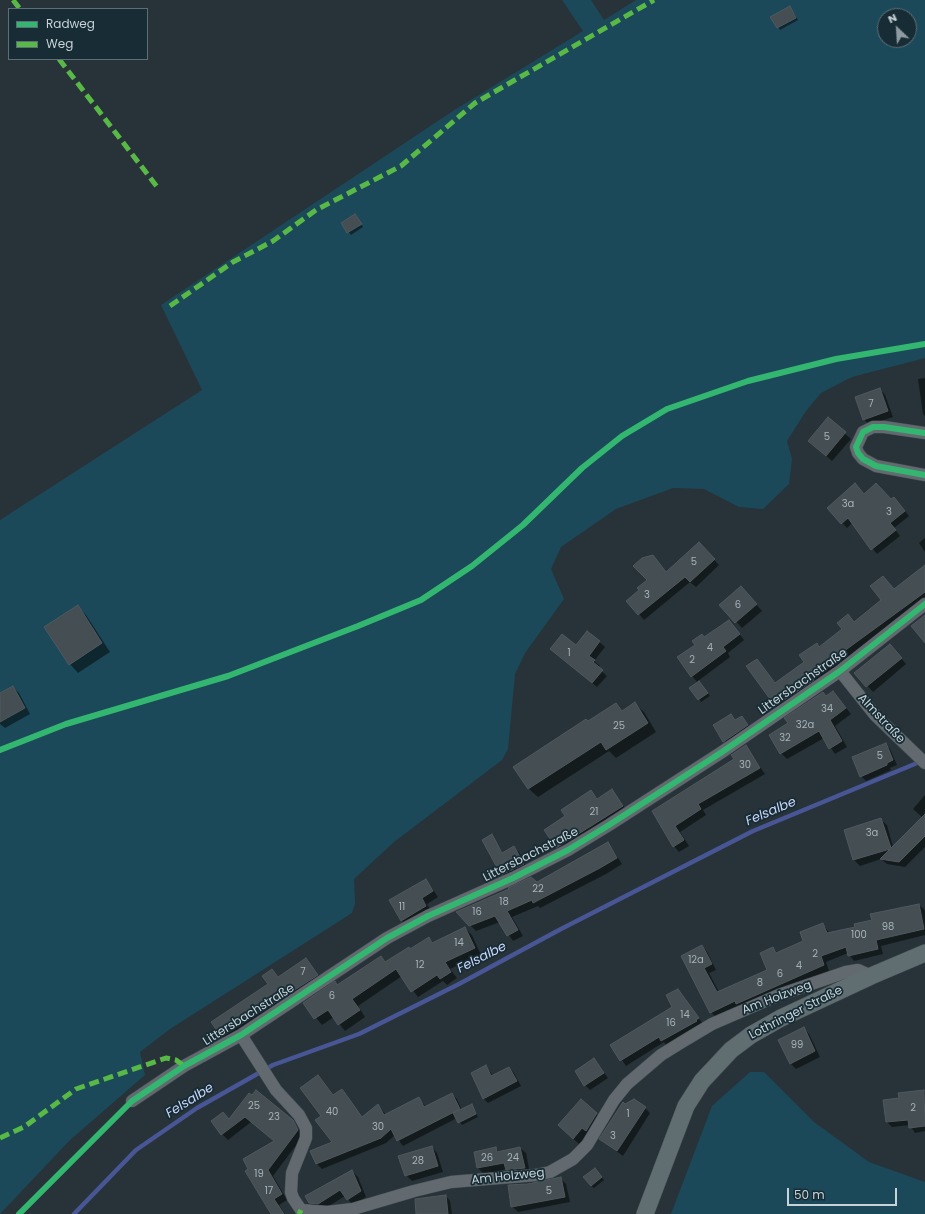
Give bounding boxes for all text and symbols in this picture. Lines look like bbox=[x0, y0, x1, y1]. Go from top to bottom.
legend bbox=[8, 8, 148, 60]
north arrow bbox=[877, 8, 917, 48]
text: N bbox=[885, 9, 899, 27]
text: Radweg bbox=[46, 15, 95, 32]
text: Weg bbox=[46, 35, 73, 52]
house number: 7 bbox=[868, 398, 874, 410]
house number: 5 bbox=[824, 431, 830, 443]
house number: 3a bbox=[842, 498, 854, 510]
house number: 3 bbox=[886, 506, 892, 518]
house number: 5 bbox=[691, 556, 697, 568]
house number: 3 bbox=[644, 589, 650, 601]
house number: 6 bbox=[735, 599, 741, 611]
house number: 4 bbox=[707, 642, 713, 654]
street label: Littersbachstraße bbox=[756, 646, 850, 718]
house number: 1 bbox=[567, 647, 571, 659]
house number: 2 bbox=[689, 654, 695, 666]
street label: Almstraße bbox=[855, 691, 907, 747]
house number: 34 bbox=[821, 703, 833, 715]
house number: 32a bbox=[796, 719, 814, 731]
house number: 25 bbox=[613, 720, 625, 732]
house number: 32 bbox=[779, 732, 791, 744]
house number: 5 bbox=[877, 750, 883, 762]
house number: 30 bbox=[739, 759, 751, 771]
water label: Felsalbe bbox=[743, 794, 799, 830]
house number: 21 bbox=[590, 806, 598, 818]
street label: Littersbachstraße bbox=[481, 825, 581, 885]
house number: 3a bbox=[866, 827, 878, 839]
house number: 22 bbox=[532, 883, 544, 895]
house number: 18 bbox=[499, 896, 509, 908]
house number: 11 bbox=[399, 901, 405, 913]
house number: 16 bbox=[472, 906, 482, 918]
house number: 98 bbox=[882, 921, 894, 933]
house number: 100 bbox=[851, 929, 867, 941]
house number: 14 bbox=[454, 937, 464, 949]
water label: Felsalbe bbox=[455, 939, 509, 977]
house number: 2 bbox=[812, 948, 818, 960]
house number: 12a bbox=[688, 954, 704, 966]
house number: 12 bbox=[416, 959, 424, 971]
house number: 4 bbox=[796, 960, 802, 972]
house number: 7 bbox=[300, 966, 306, 978]
house number: 6 bbox=[777, 968, 783, 980]
house number: 8 bbox=[757, 977, 763, 989]
street label: Am Holzweg bbox=[740, 978, 814, 1018]
street label: Littersbachstraße bbox=[201, 981, 297, 1049]
street label: Lothringer Straße bbox=[747, 983, 845, 1043]
house number: 6 bbox=[329, 990, 335, 1002]
house number: 14 bbox=[680, 1009, 690, 1021]
house number: 16 bbox=[666, 1017, 676, 1029]
house number: 99 bbox=[791, 1039, 803, 1051]
water label: Felsalbe bbox=[163, 1080, 217, 1122]
house number: 25 bbox=[248, 1100, 260, 1112]
house number: 2 bbox=[910, 1102, 916, 1114]
house number: 40 bbox=[326, 1106, 338, 1118]
house number: 1 bbox=[626, 1108, 630, 1120]
house number: 23 bbox=[268, 1111, 280, 1123]
house number: 30 bbox=[372, 1121, 384, 1133]
house number: 3 bbox=[610, 1130, 616, 1142]
house number: 26 bbox=[481, 1152, 493, 1164]
house number: 24 bbox=[507, 1152, 519, 1164]
house number: 28 bbox=[412, 1155, 424, 1167]
street label: Am Holzweg bbox=[471, 1166, 545, 1188]
house number: 19 bbox=[254, 1168, 264, 1180]
scale bar bbox=[789, 1180, 899, 1206]
house number: 17 bbox=[265, 1185, 273, 1197]
house number: 5 bbox=[546, 1185, 552, 1197]
text: 50 m bbox=[794, 1186, 825, 1203]

